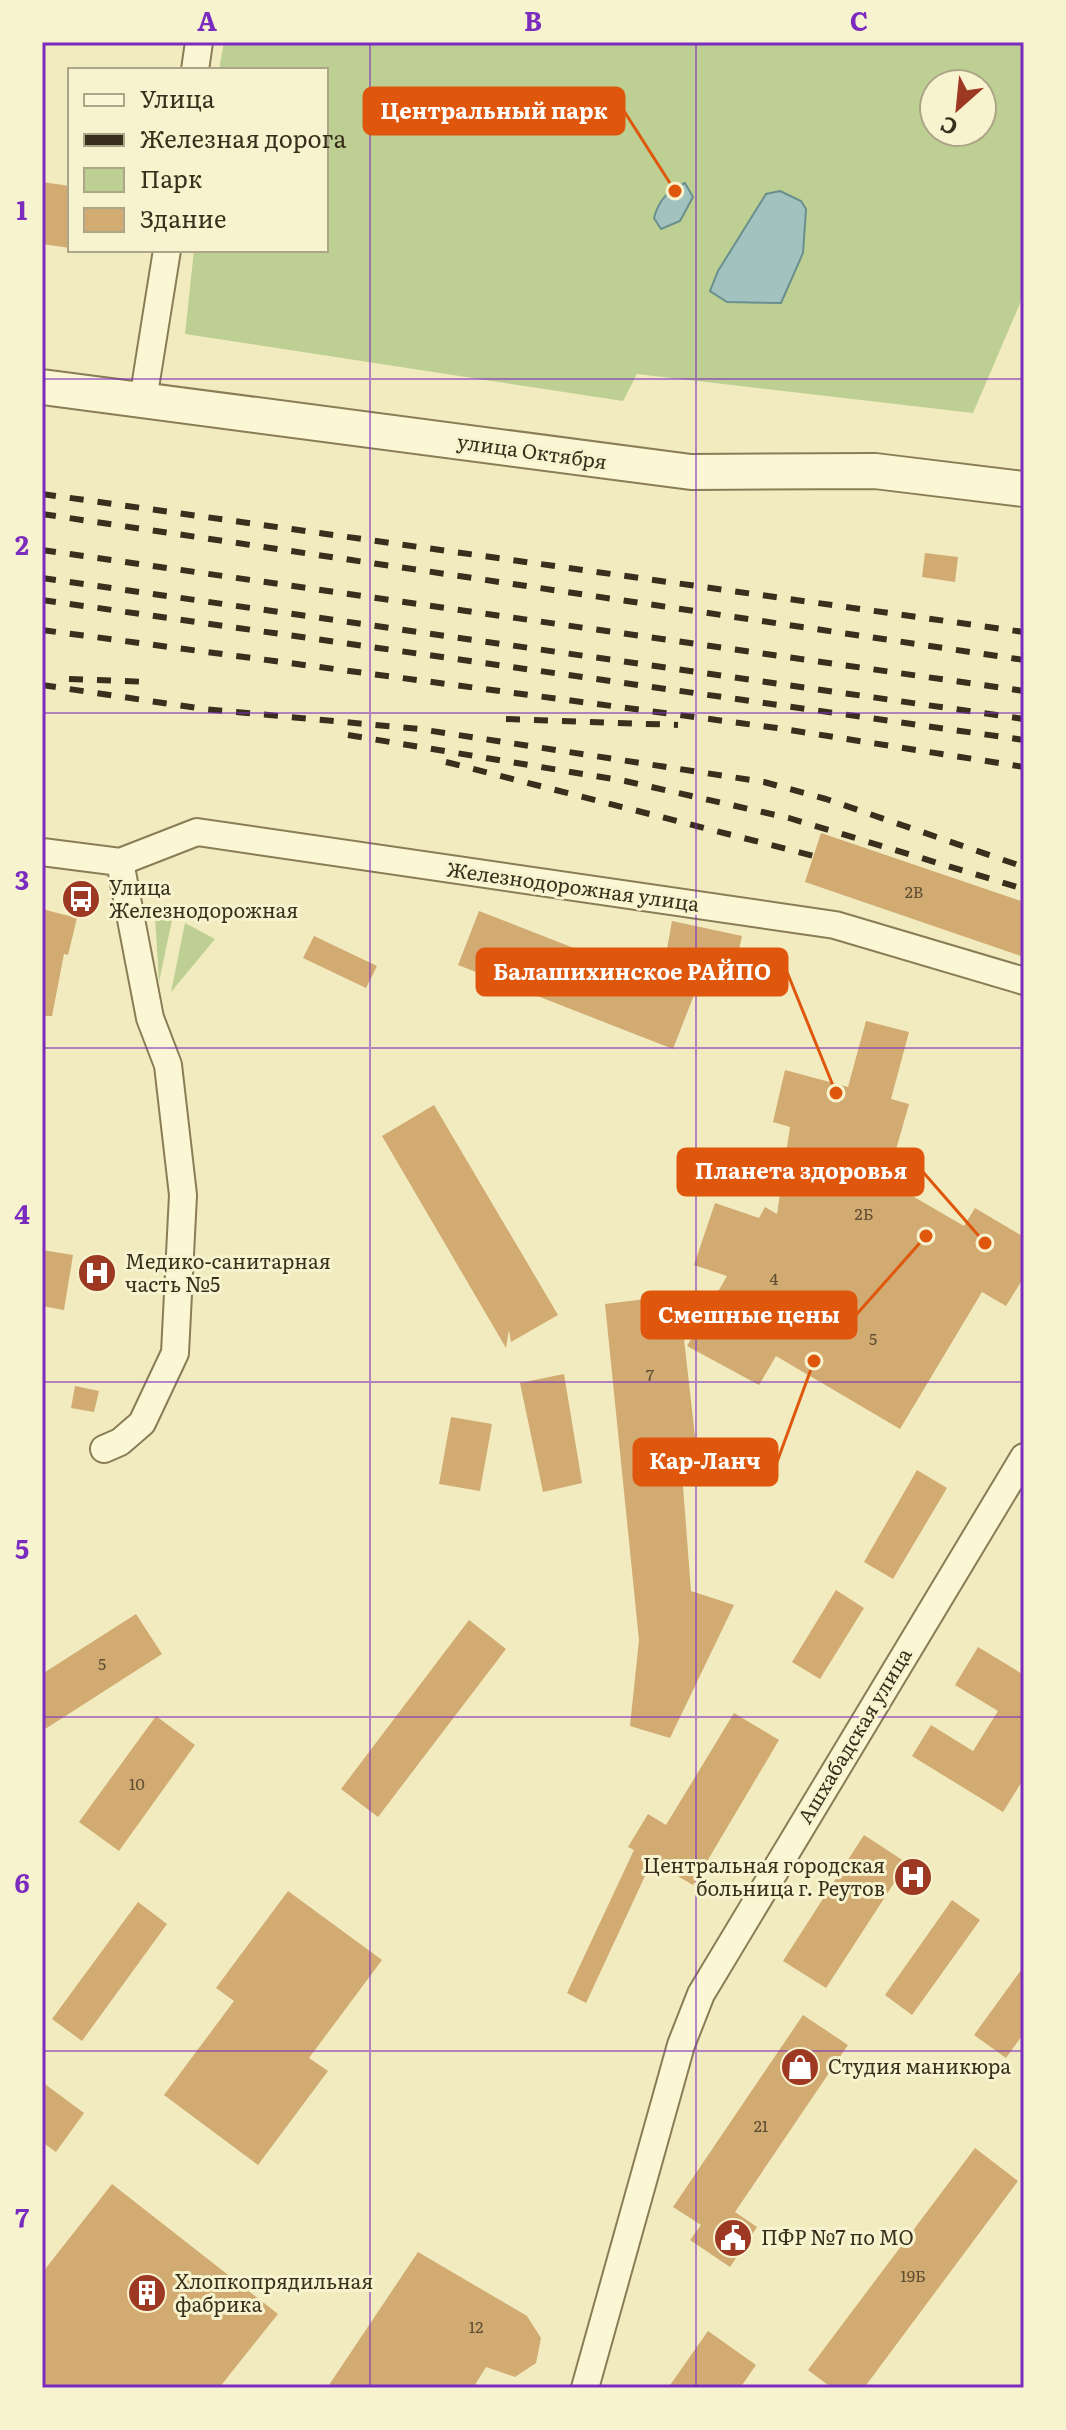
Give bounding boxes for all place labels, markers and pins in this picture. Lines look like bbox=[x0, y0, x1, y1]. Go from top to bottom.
callout: Центральный парк bbox=[364, 88, 624, 134]
place label: Улица Железнодорожная bbox=[109, 871, 298, 924]
bus stop icon: Улица Железнодорожная bbox=[60, 878, 102, 920]
callout: Балашихинское РАЙПО bbox=[477, 949, 787, 995]
callout: Планета здоровья bbox=[678, 1149, 923, 1195]
place label: Медико-санитарная часть №5 bbox=[125, 1245, 331, 1298]
hospital icon: Медико-санитарная часть №5 bbox=[76, 1252, 118, 1294]
callout: Смешные цены bbox=[642, 1292, 856, 1338]
callout: Кар-Ланч bbox=[634, 1439, 777, 1485]
place label: Центральная городская больница г. Реутов bbox=[643, 1849, 885, 1902]
hospital icon: Центральная городская больница г. Реутов bbox=[892, 1856, 934, 1898]
shop icon: Студия маникюра bbox=[779, 2046, 821, 2088]
place label: Студия маникюра bbox=[828, 2050, 1011, 2080]
public building icon: ПФР №7 по МО bbox=[712, 2217, 754, 2259]
place label: ПФР №7 по МО bbox=[761, 2221, 914, 2251]
place label: Хлопкопрядильная фабрика bbox=[175, 2265, 373, 2318]
building icon: Хлопкопрядильная фабрика bbox=[126, 2272, 168, 2314]

